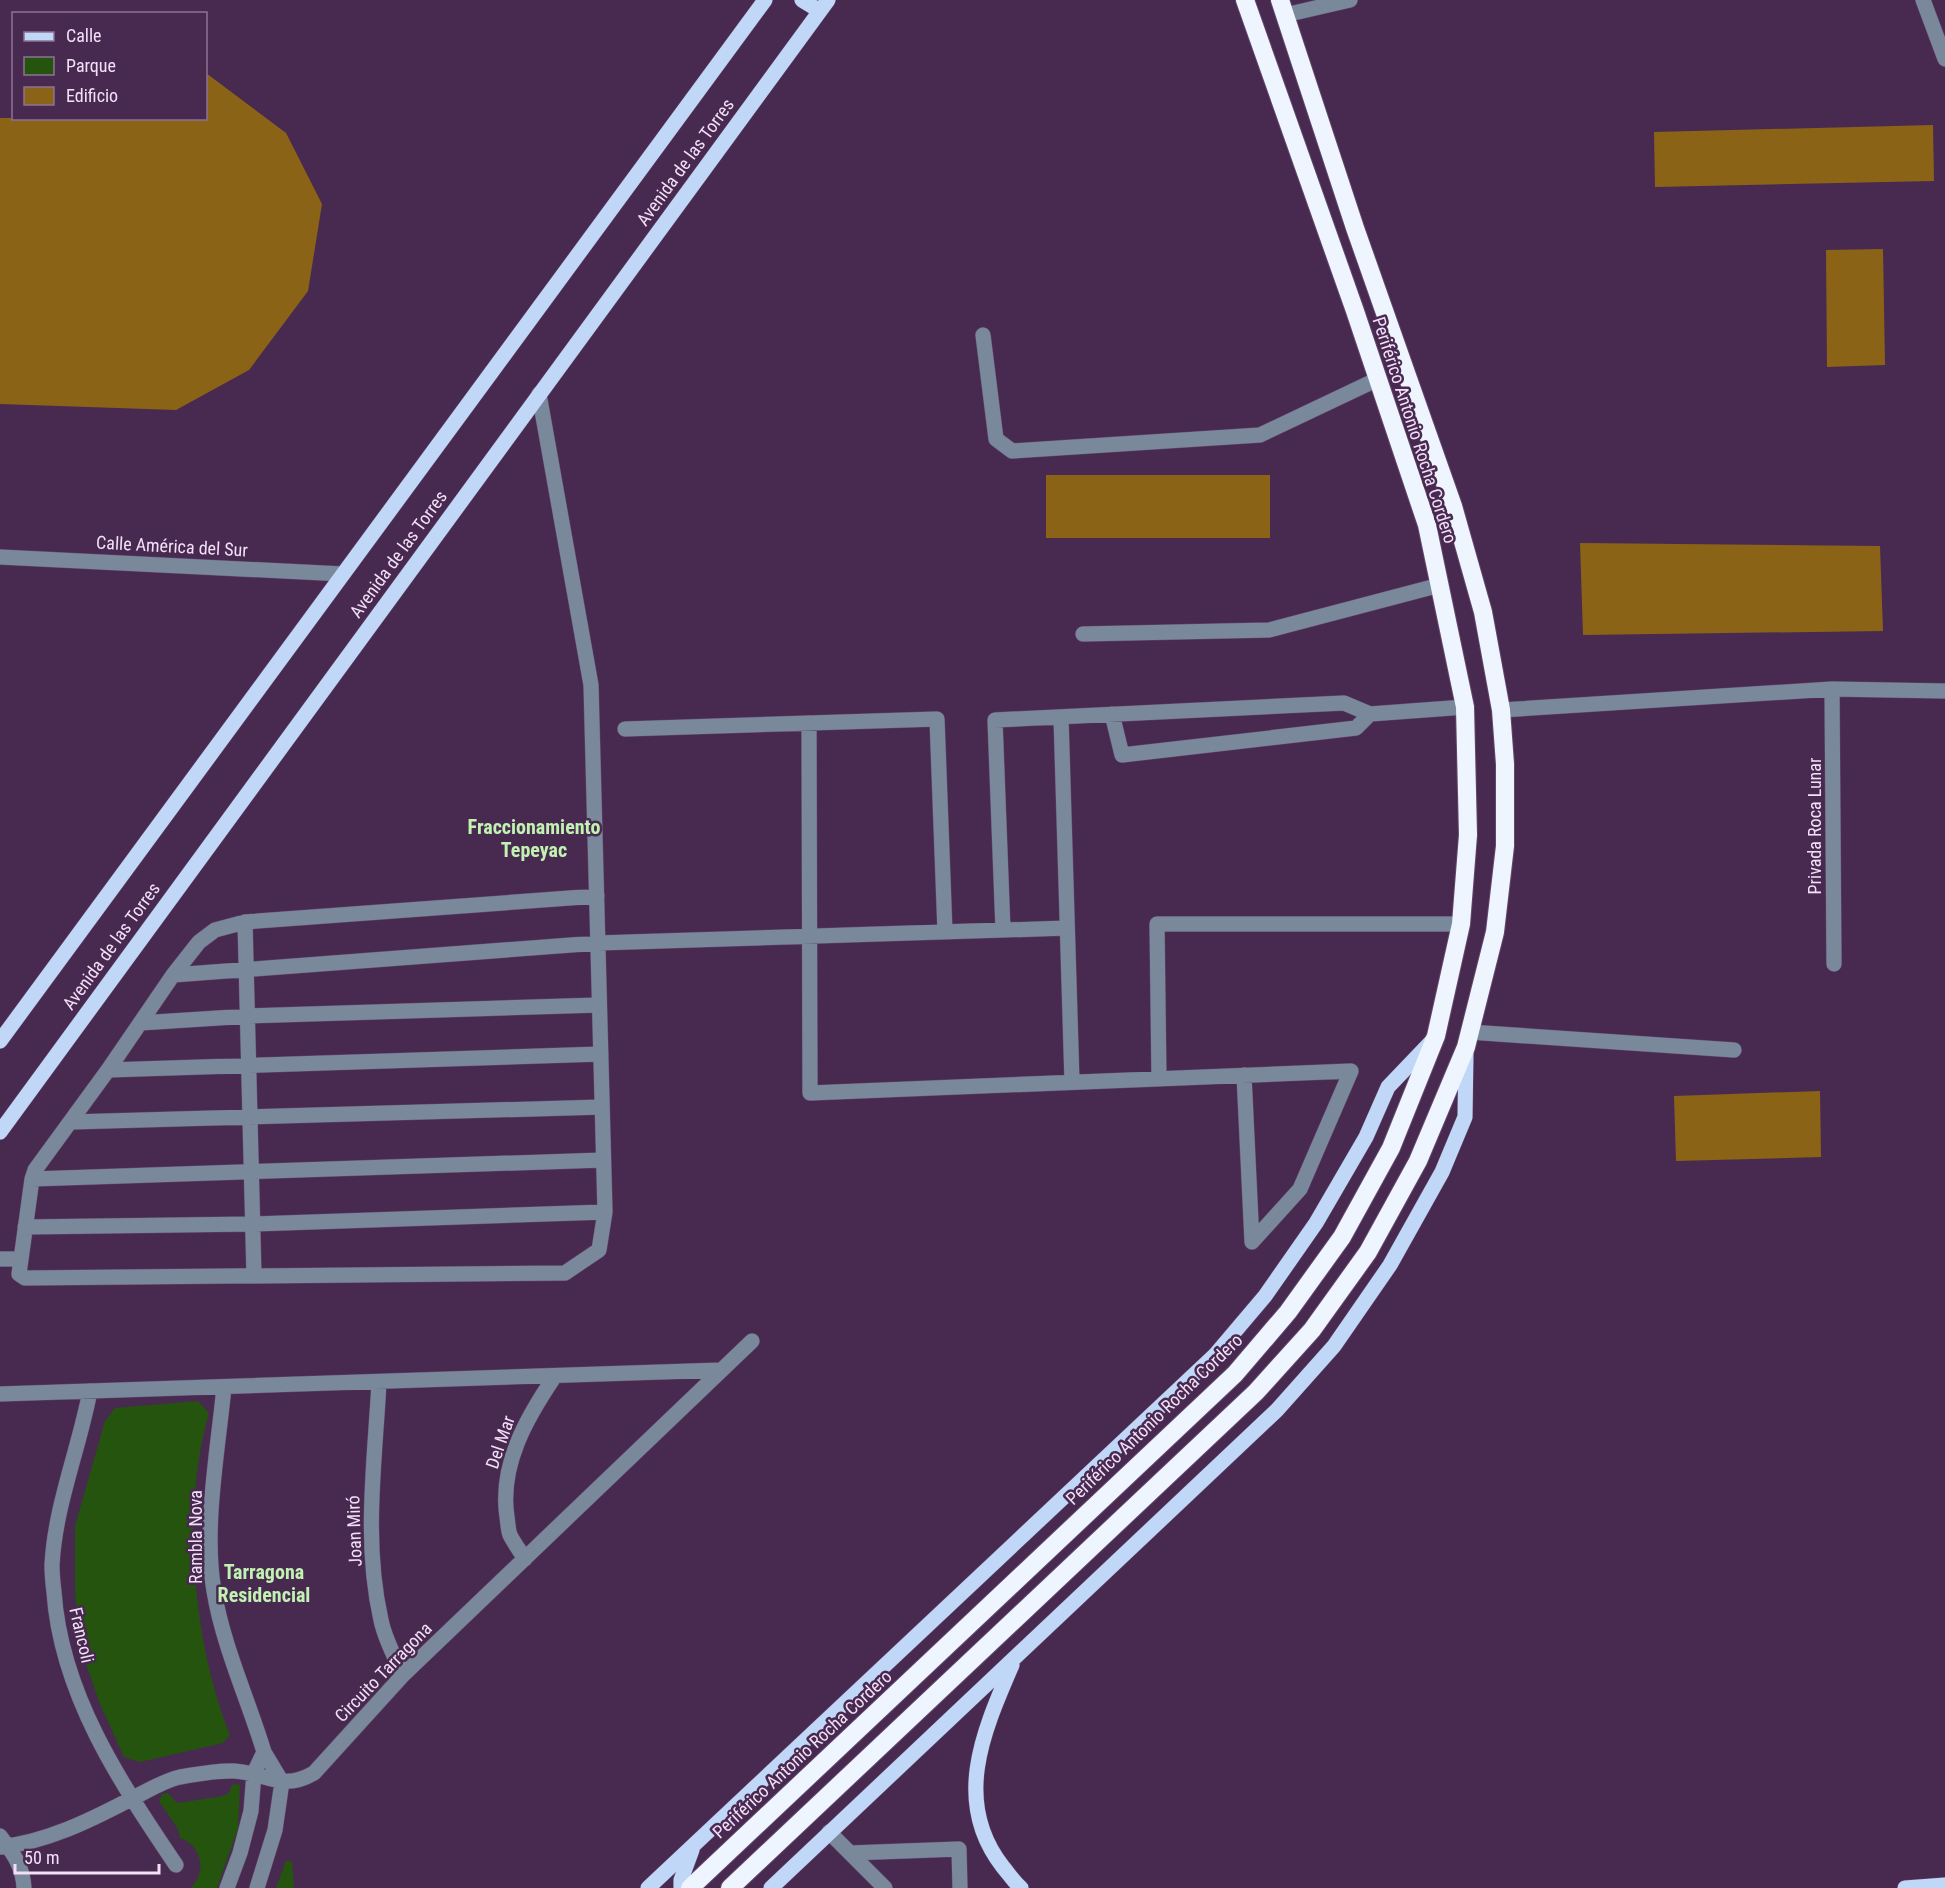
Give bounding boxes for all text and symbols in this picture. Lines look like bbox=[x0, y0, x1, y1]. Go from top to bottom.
legend bbox=[12, 12, 207, 120]
text: Calle bbox=[66, 25, 102, 46]
text: Parque bbox=[66, 55, 116, 76]
text: Edificio bbox=[66, 85, 118, 106]
street label: Avenida de las Torres bbox=[632, 94, 738, 230]
street label: Periférico Antonio Rocha Cordero bbox=[1368, 314, 1462, 546]
street label: Avenida de las Torres bbox=[345, 486, 451, 622]
street label: Calle América del Sur bbox=[96, 532, 249, 560]
street label: Privada Roca Lunar bbox=[1804, 757, 1825, 894]
district label: Fraccionamiento Tepeyac bbox=[468, 815, 600, 862]
street label: Avenida de las Torres bbox=[58, 878, 164, 1014]
street label: Periférico Antonio Rocha Cordero bbox=[1062, 1329, 1246, 1509]
street label: Del Mar bbox=[481, 1412, 519, 1471]
street label: Rambla Nova bbox=[185, 1490, 206, 1584]
street label: Joan Miró bbox=[342, 1495, 366, 1567]
district label: Tarragona Residencial bbox=[218, 1560, 310, 1607]
street label: Francoli bbox=[65, 1605, 99, 1665]
street label: Circuito Tarragona bbox=[330, 1618, 436, 1726]
street label: Periférico Antonio Rocha Cordero bbox=[708, 1666, 896, 1842]
scale bar bbox=[15, 1837, 159, 1875]
text: 50 m bbox=[24, 1847, 59, 1868]

